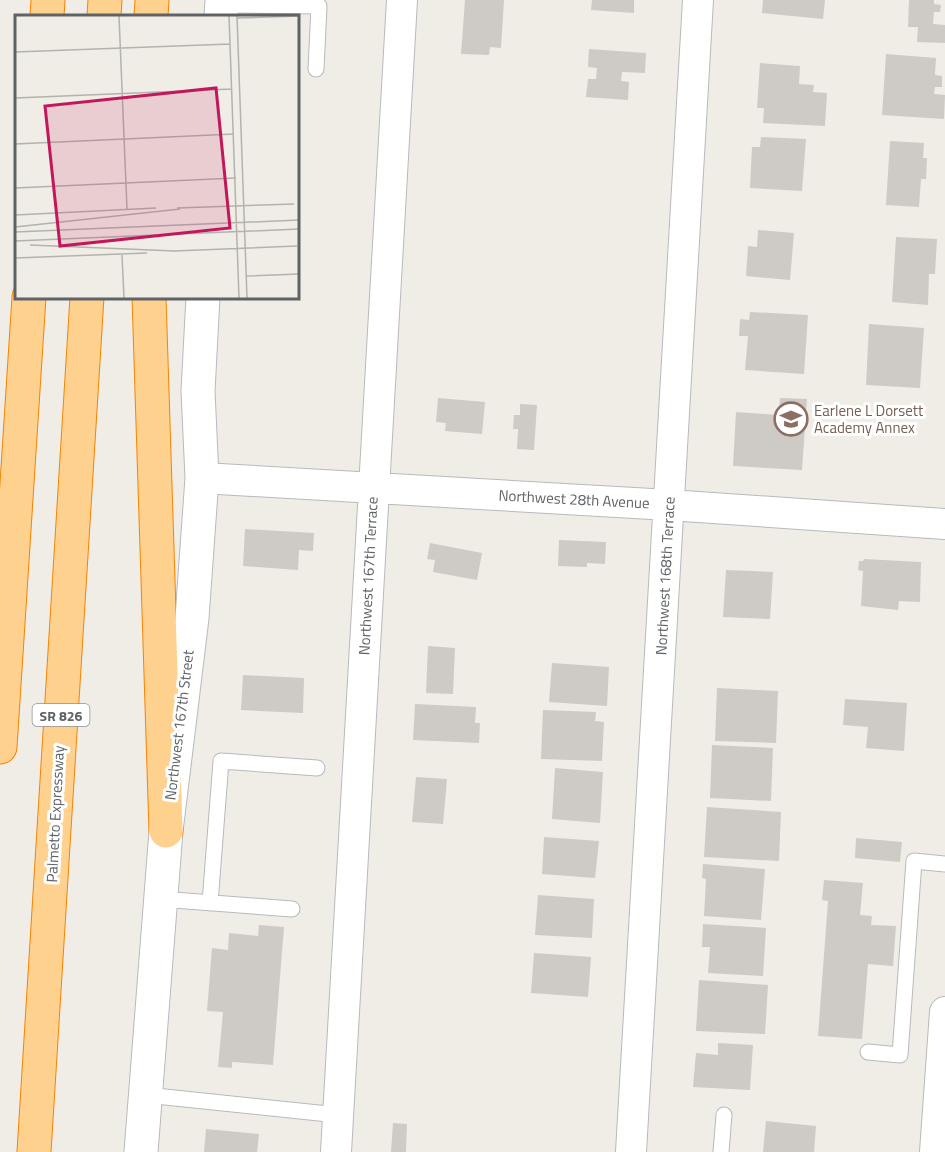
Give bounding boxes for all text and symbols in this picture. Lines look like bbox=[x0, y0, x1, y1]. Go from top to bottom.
inset map bbox=[15, 15, 298, 298]
place label: Earlene L Dorsett Academy Annex bbox=[814, 399, 924, 439]
school or university icon: Earlene L Dorsett Academy Annex bbox=[773, 401, 809, 437]
street label: Northwest 28th Avenue bbox=[498, 484, 650, 514]
street label: Northwest 167th Terrace bbox=[352, 496, 384, 656]
street label: Northwest 168th Terrace bbox=[649, 496, 681, 656]
street label: Northwest 167th Street bbox=[158, 648, 200, 802]
road number: SR 826 bbox=[32, 704, 90, 726]
street label: Palmetto Expressway bbox=[40, 745, 70, 883]

